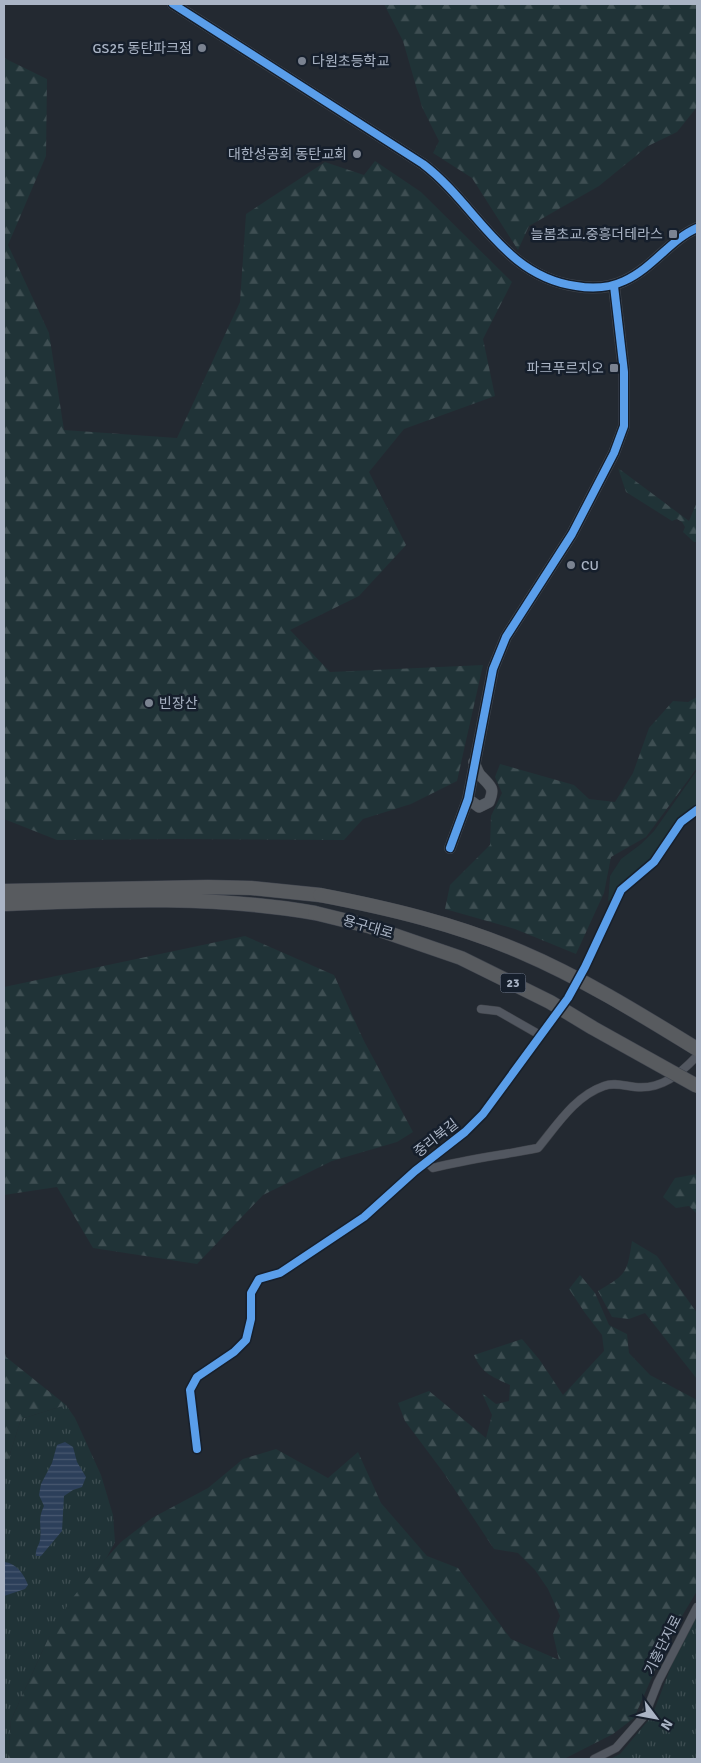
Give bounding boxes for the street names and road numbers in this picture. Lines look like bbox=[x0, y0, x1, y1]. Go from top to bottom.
street label: 용구대로 bbox=[341, 912, 395, 942]
road number: 23 bbox=[500, 974, 526, 992]
street label: 중리북길 bbox=[410, 1115, 462, 1161]
street label: 기흥단지로 bbox=[641, 1612, 685, 1678]

